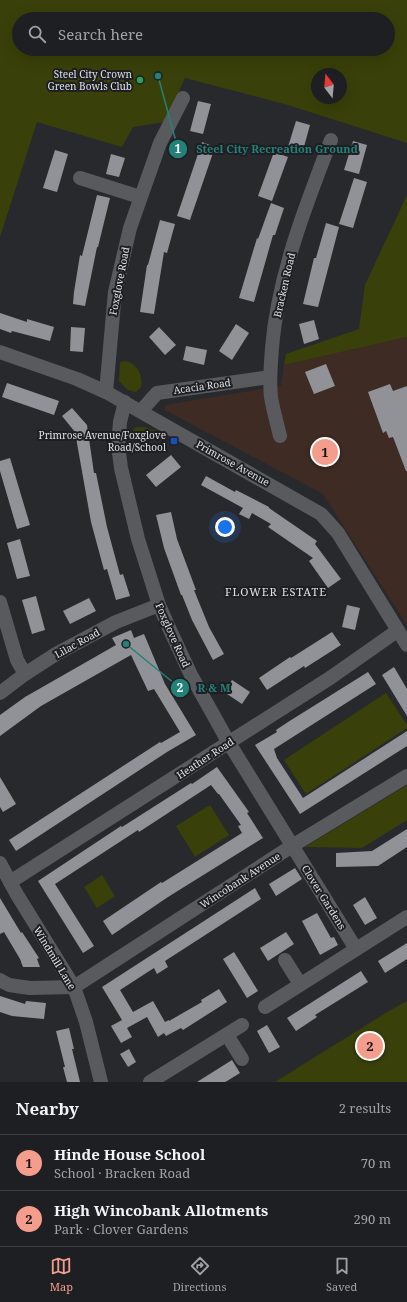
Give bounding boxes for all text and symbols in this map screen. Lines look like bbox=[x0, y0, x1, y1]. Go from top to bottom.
search box bbox=[12, 12, 395, 56]
icon: search bbox=[26, 23, 48, 45]
text: Search here bbox=[58, 24, 143, 44]
place label: Steel City Crown Green Bowls Club bbox=[48, 67, 133, 93]
north arrow bbox=[311, 68, 347, 104]
marker: Steel City Crown Green Bowls Club bbox=[135, 75, 145, 85]
callout: Steel City Recreation Ground bbox=[168, 138, 366, 161]
text: 1 bbox=[175, 140, 182, 157]
text: Steel City Recreation Ground bbox=[196, 141, 358, 156]
street label: Foxglove Road bbox=[106, 246, 132, 316]
street label: Bracken Road bbox=[270, 251, 298, 319]
street label: Acacia Road bbox=[172, 375, 232, 397]
place label: Primrose Avenue/Foxglove Road/School bbox=[39, 428, 166, 454]
marker: Primrose Avenue/Foxglove Road/School bbox=[169, 436, 179, 446]
street label: Primrose Avenue bbox=[194, 437, 272, 489]
pin: 1 bbox=[312, 437, 338, 467]
your location bbox=[215, 517, 235, 537]
district label: FLOWER ESTATE bbox=[225, 584, 327, 599]
street label: Foxglove Road bbox=[153, 601, 193, 669]
street label: Lilac Road bbox=[52, 625, 102, 661]
callout: R & M bbox=[170, 676, 239, 699]
text: 2 bbox=[177, 679, 184, 696]
text: R & M bbox=[198, 680, 231, 695]
street label: Heather Road bbox=[174, 734, 236, 782]
street label: Wincobank Avenue bbox=[197, 849, 283, 911]
street label: Clover Gardens bbox=[299, 862, 350, 932]
street label: Windmill Lane bbox=[31, 924, 79, 992]
pin: 2 bbox=[357, 1031, 383, 1061]
text: Nearby bbox=[16, 1097, 79, 1120]
text: 2 results bbox=[339, 1099, 391, 1117]
text: Hinde House School bbox=[54, 1144, 205, 1164]
text: 1 bbox=[25, 1154, 33, 1172]
text: 70 m bbox=[361, 1154, 391, 1172]
text: School · Bracken Road bbox=[54, 1164, 190, 1182]
text: High Wincobank Allotments bbox=[54, 1200, 268, 1220]
text: 2 bbox=[25, 1210, 33, 1228]
text: 290 m bbox=[354, 1210, 391, 1228]
text: Park · Clover Gardens bbox=[54, 1220, 188, 1238]
tab: Map bbox=[50, 1255, 73, 1294]
tab: Directions bbox=[173, 1255, 226, 1294]
tab: Saved bbox=[326, 1255, 357, 1294]

